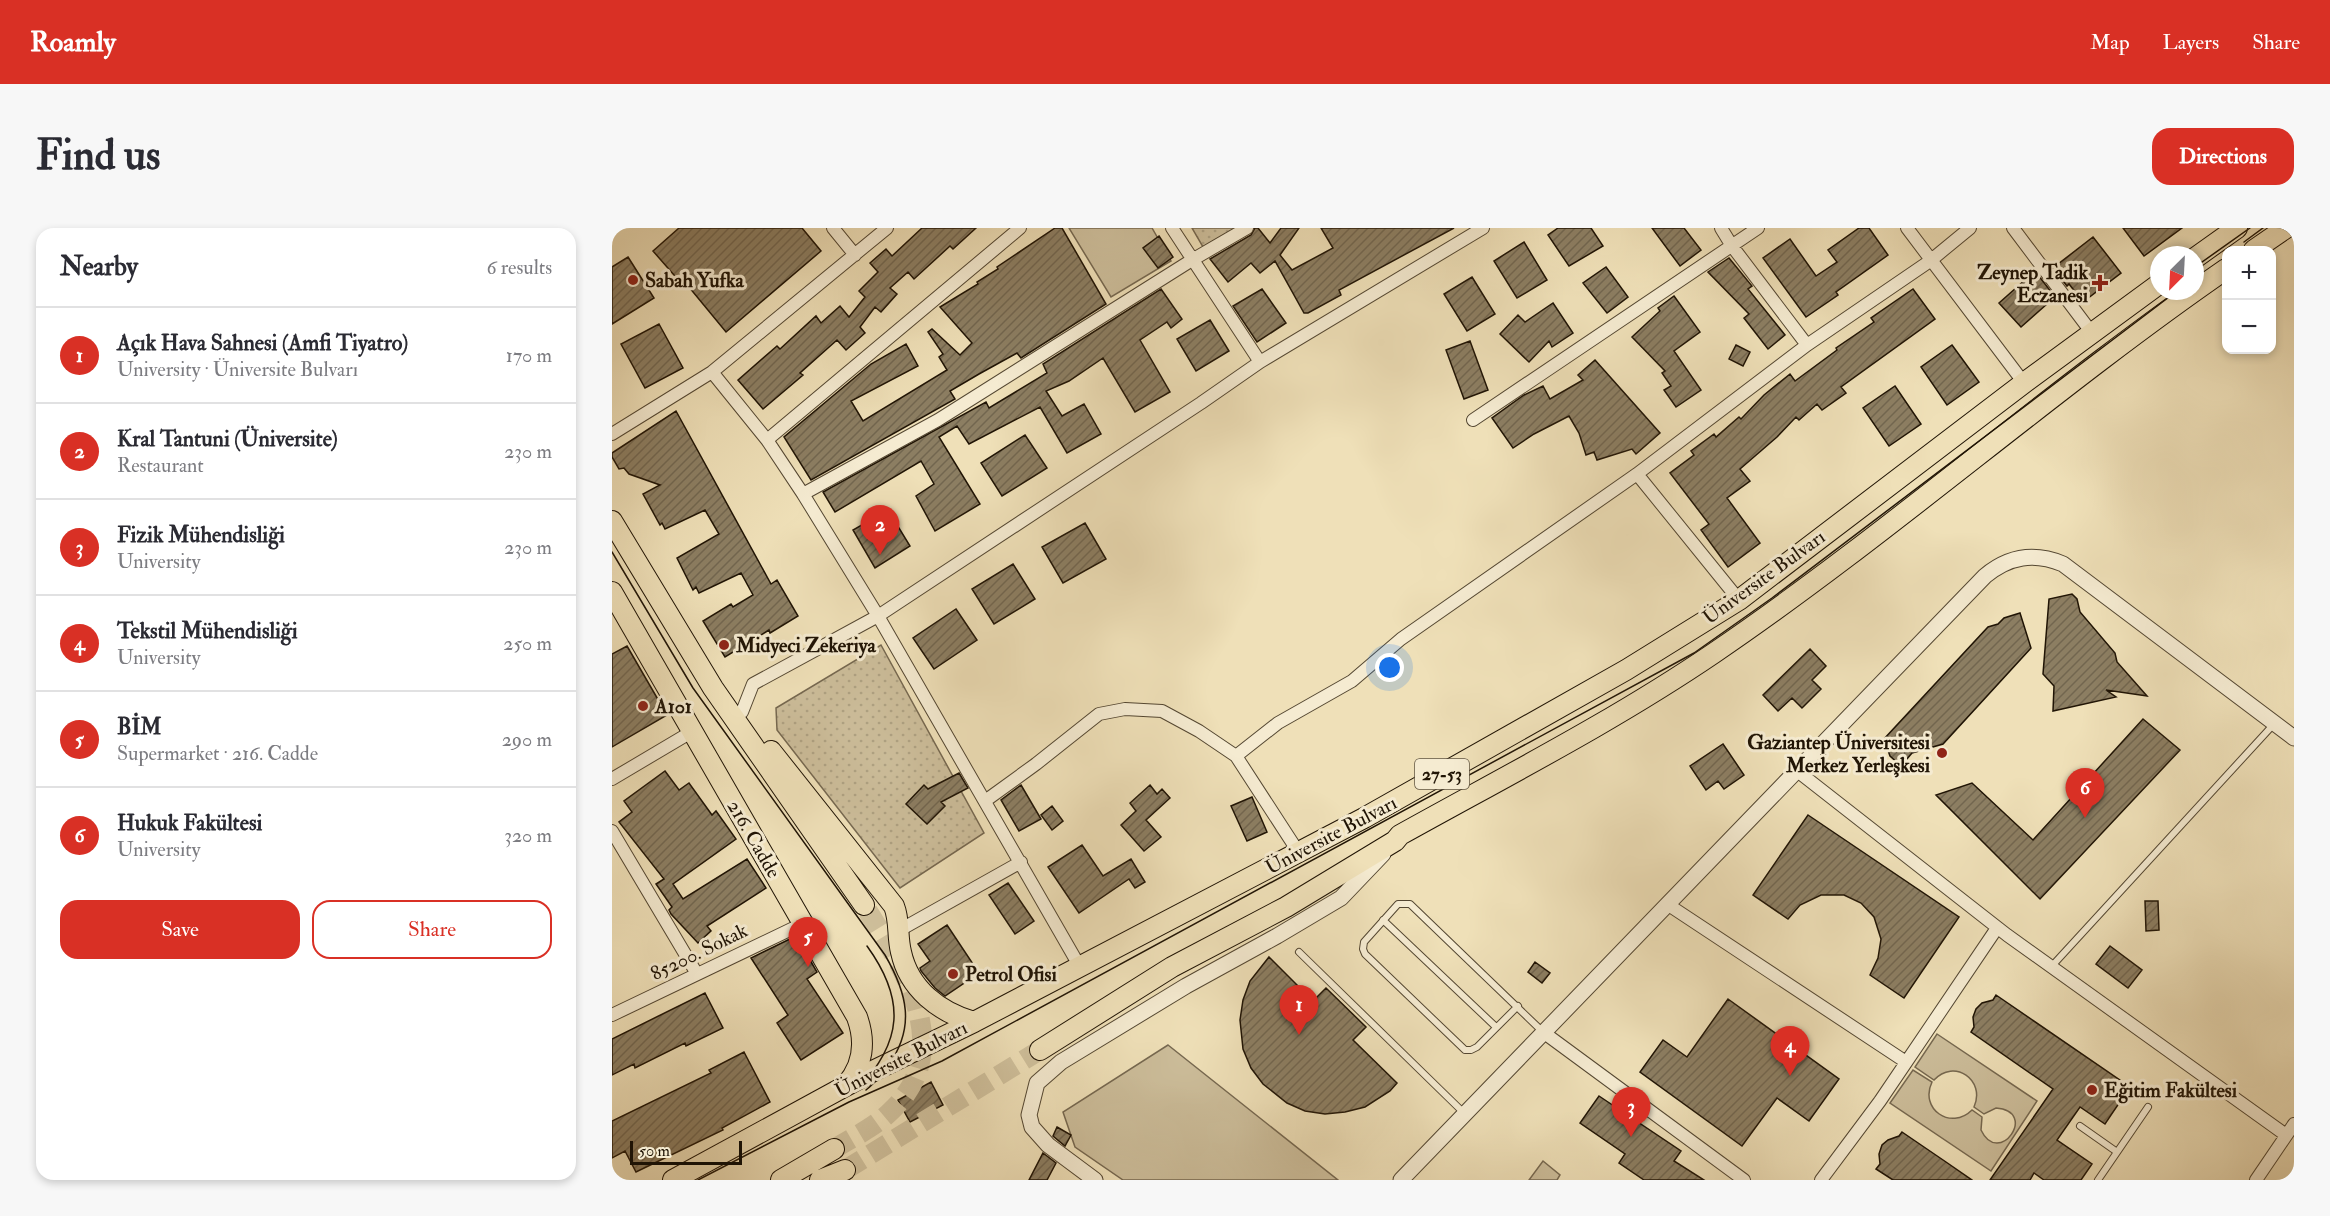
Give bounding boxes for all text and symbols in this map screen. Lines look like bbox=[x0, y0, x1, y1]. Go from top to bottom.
text: Roamly bbox=[30, 25, 116, 60]
text: Map bbox=[2090, 29, 2130, 56]
text: Layers bbox=[2163, 29, 2219, 56]
text: Share bbox=[2252, 29, 2300, 56]
button: Directions bbox=[2152, 128, 2294, 185]
text: Find us bbox=[36, 130, 160, 182]
north arrow bbox=[2150, 246, 2204, 300]
map controls bbox=[2222, 246, 2276, 354]
button: + bbox=[2222, 246, 2276, 300]
text: Nearby bbox=[60, 251, 138, 283]
text: 6 results bbox=[486, 255, 552, 280]
place label: Zeynep Tadik Eczanesi bbox=[1977, 260, 2089, 308]
place label: Sabah Yufka bbox=[645, 268, 744, 293]
marker: Sabah Yufka bbox=[626, 273, 640, 287]
marker: Zeynep Tadik Eczanesi bbox=[2093, 276, 2107, 290]
button: − bbox=[2222, 300, 2276, 354]
text: Açık Hava Sahnesi (Amfi Tiyatro) bbox=[117, 329, 408, 357]
text: 1 bbox=[76, 343, 83, 368]
text: 170 m bbox=[506, 343, 552, 368]
text: University · Üniversite Bulvarı bbox=[117, 357, 358, 382]
text: Kral Tantuni (Üniversite) bbox=[117, 425, 338, 453]
text: 2 bbox=[74, 439, 85, 464]
text: 230 m bbox=[504, 439, 552, 464]
text: Restaurant bbox=[117, 453, 204, 478]
pin: 2 bbox=[860, 506, 900, 555]
text: Fizik Mühendisliği bbox=[117, 521, 285, 549]
street label: Üniversite Bulvarı bbox=[1698, 524, 1830, 630]
text: 3 bbox=[76, 535, 83, 560]
text: 230 m bbox=[504, 535, 552, 560]
text: University bbox=[117, 549, 200, 574]
text: Tekstil Mühendisliği bbox=[117, 617, 298, 645]
text: 4 bbox=[74, 631, 85, 656]
text: 250 m bbox=[503, 631, 552, 656]
place label: Midyeci Zekeriya bbox=[735, 633, 876, 659]
marker: Midyeci Zekeriya bbox=[717, 638, 731, 652]
text: University bbox=[117, 645, 200, 670]
your location bbox=[1375, 653, 1404, 682]
place label: A101 bbox=[654, 694, 692, 719]
marker: A101 bbox=[636, 699, 650, 713]
text: BİM bbox=[117, 713, 162, 741]
text: 5 bbox=[75, 727, 84, 752]
text: 290 m bbox=[502, 727, 552, 752]
place label: Gaziantep Üniversitesi Merkez Yerleşkesi bbox=[1747, 730, 1931, 778]
text: Supermarket · 216. Cadde bbox=[117, 741, 318, 766]
marker: Gaziantep Üniversitesi Merkez Yerleşkesi bbox=[1935, 746, 1949, 760]
road number: 27-53 bbox=[1415, 759, 1469, 789]
pin: 6 bbox=[2066, 768, 2104, 818]
street label: Üniversite Bulvarı bbox=[1261, 790, 1401, 880]
street label: 216. Cadde bbox=[722, 795, 786, 883]
text: Hukuk Fakültesi bbox=[117, 809, 262, 837]
text: 6 bbox=[74, 823, 85, 848]
text: 320 m bbox=[504, 823, 552, 848]
text: University bbox=[117, 837, 200, 862]
button: Save bbox=[60, 900, 300, 959]
button: Share bbox=[312, 900, 552, 959]
street label: 85200. Sokak bbox=[646, 918, 752, 986]
pin: 5 bbox=[788, 918, 828, 967]
place label: Petrol Ofisi bbox=[965, 962, 1057, 987]
marker: Petrol Ofisi bbox=[946, 967, 960, 981]
pin: 1 bbox=[1280, 986, 1318, 1035]
street label: Üniversite Bulvarı bbox=[831, 1015, 971, 1103]
pin: 4 bbox=[1770, 1026, 1810, 1076]
place label: Eğitim Fakültesi bbox=[2104, 1078, 2238, 1104]
marker: Eğitim Fakültesi bbox=[2085, 1083, 2099, 1097]
pin: 3 bbox=[1612, 1088, 1650, 1137]
scale bar bbox=[630, 1138, 742, 1166]
text: 50 m bbox=[639, 1141, 670, 1161]

